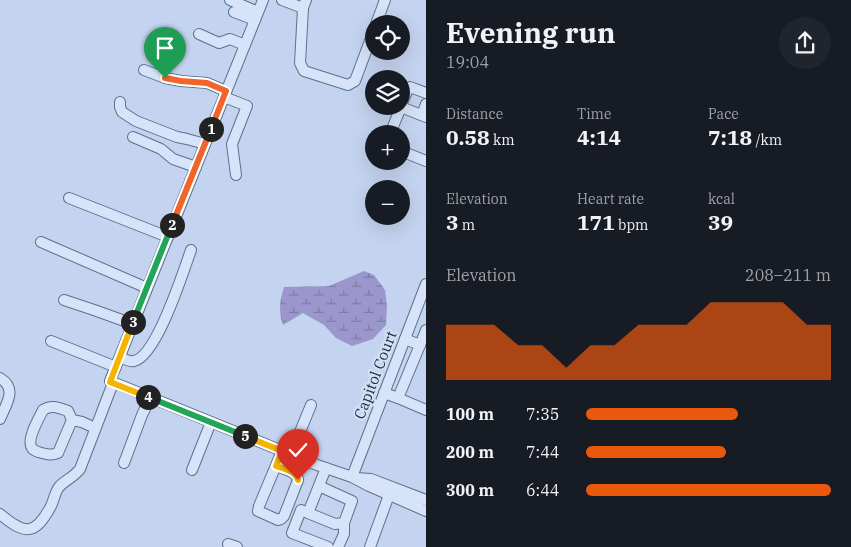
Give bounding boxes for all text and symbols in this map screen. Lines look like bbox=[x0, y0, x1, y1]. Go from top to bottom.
text: Evening run bbox=[446, 14, 615, 51]
map controls bbox=[365, 15, 410, 225]
button: locate bbox=[365, 15, 410, 60]
button: share bbox=[779, 17, 831, 69]
pin bbox=[144, 27, 186, 78]
icon: arrive bbox=[151, 34, 179, 62]
text: 19:04 bbox=[446, 52, 489, 72]
button: layers bbox=[365, 70, 410, 115]
text: Distance bbox=[446, 105, 503, 123]
text: Time bbox=[577, 105, 611, 123]
text: Pace bbox=[708, 105, 739, 123]
pin: 1 bbox=[198, 116, 224, 142]
text: 1 bbox=[207, 120, 216, 138]
text: 0.58 bbox=[446, 123, 490, 151]
text: 4:14 bbox=[577, 123, 621, 151]
text: 7:18 bbox=[708, 123, 752, 151]
button: + bbox=[365, 125, 410, 170]
text: km bbox=[490, 131, 515, 149]
text: /km bbox=[752, 131, 782, 149]
button: − bbox=[365, 180, 410, 225]
text: Elevation bbox=[446, 190, 508, 208]
text: Heart rate bbox=[577, 190, 644, 208]
text: kcal bbox=[708, 190, 735, 208]
text: 3 bbox=[446, 208, 459, 236]
text: 171 bbox=[577, 208, 615, 236]
text: 39 bbox=[708, 208, 733, 236]
pin: 2 bbox=[160, 212, 184, 238]
text: 2 bbox=[168, 216, 177, 234]
text: m bbox=[459, 216, 475, 234]
text: bpm bbox=[615, 216, 648, 234]
text: Elevation bbox=[446, 265, 516, 285]
text: 208–211 m bbox=[745, 265, 831, 285]
pin: 3 bbox=[120, 310, 146, 334]
text: 3 bbox=[129, 313, 138, 331]
street label: Capitol Court bbox=[349, 328, 401, 422]
pin: 4 bbox=[136, 384, 160, 410]
text: 4 bbox=[144, 388, 153, 406]
text: 100 m bbox=[446, 404, 494, 424]
text: 7:35 bbox=[526, 404, 559, 424]
pin: 5 bbox=[232, 424, 258, 448]
text: 5 bbox=[241, 427, 250, 445]
pin bbox=[277, 429, 319, 480]
icon: check bbox=[284, 436, 312, 464]
text: 200 m bbox=[446, 442, 494, 462]
text: 7:44 bbox=[526, 442, 559, 462]
text: 300 m bbox=[446, 480, 494, 500]
text: 6:44 bbox=[526, 480, 559, 500]

